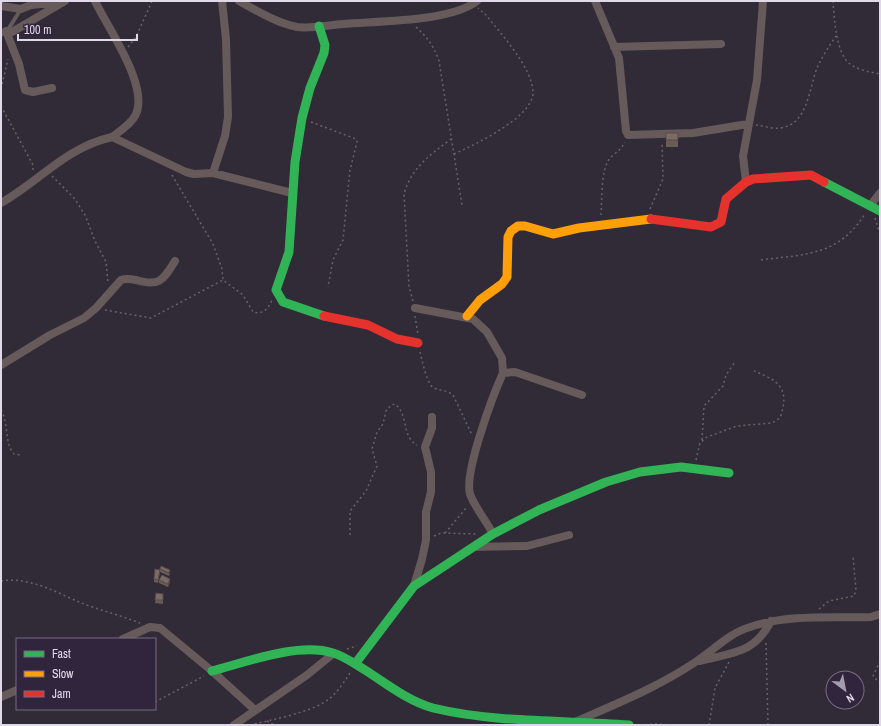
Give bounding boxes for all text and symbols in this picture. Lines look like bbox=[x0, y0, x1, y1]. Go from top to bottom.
scale bar bbox=[18, 16, 137, 42]
text: 100 m bbox=[24, 22, 51, 38]
legend bbox=[16, 638, 156, 710]
text: Fast bbox=[52, 646, 71, 662]
text: Slow bbox=[52, 666, 74, 682]
north arrow bbox=[825, 670, 865, 710]
text: Jam bbox=[52, 686, 71, 702]
text: N bbox=[844, 691, 857, 706]

